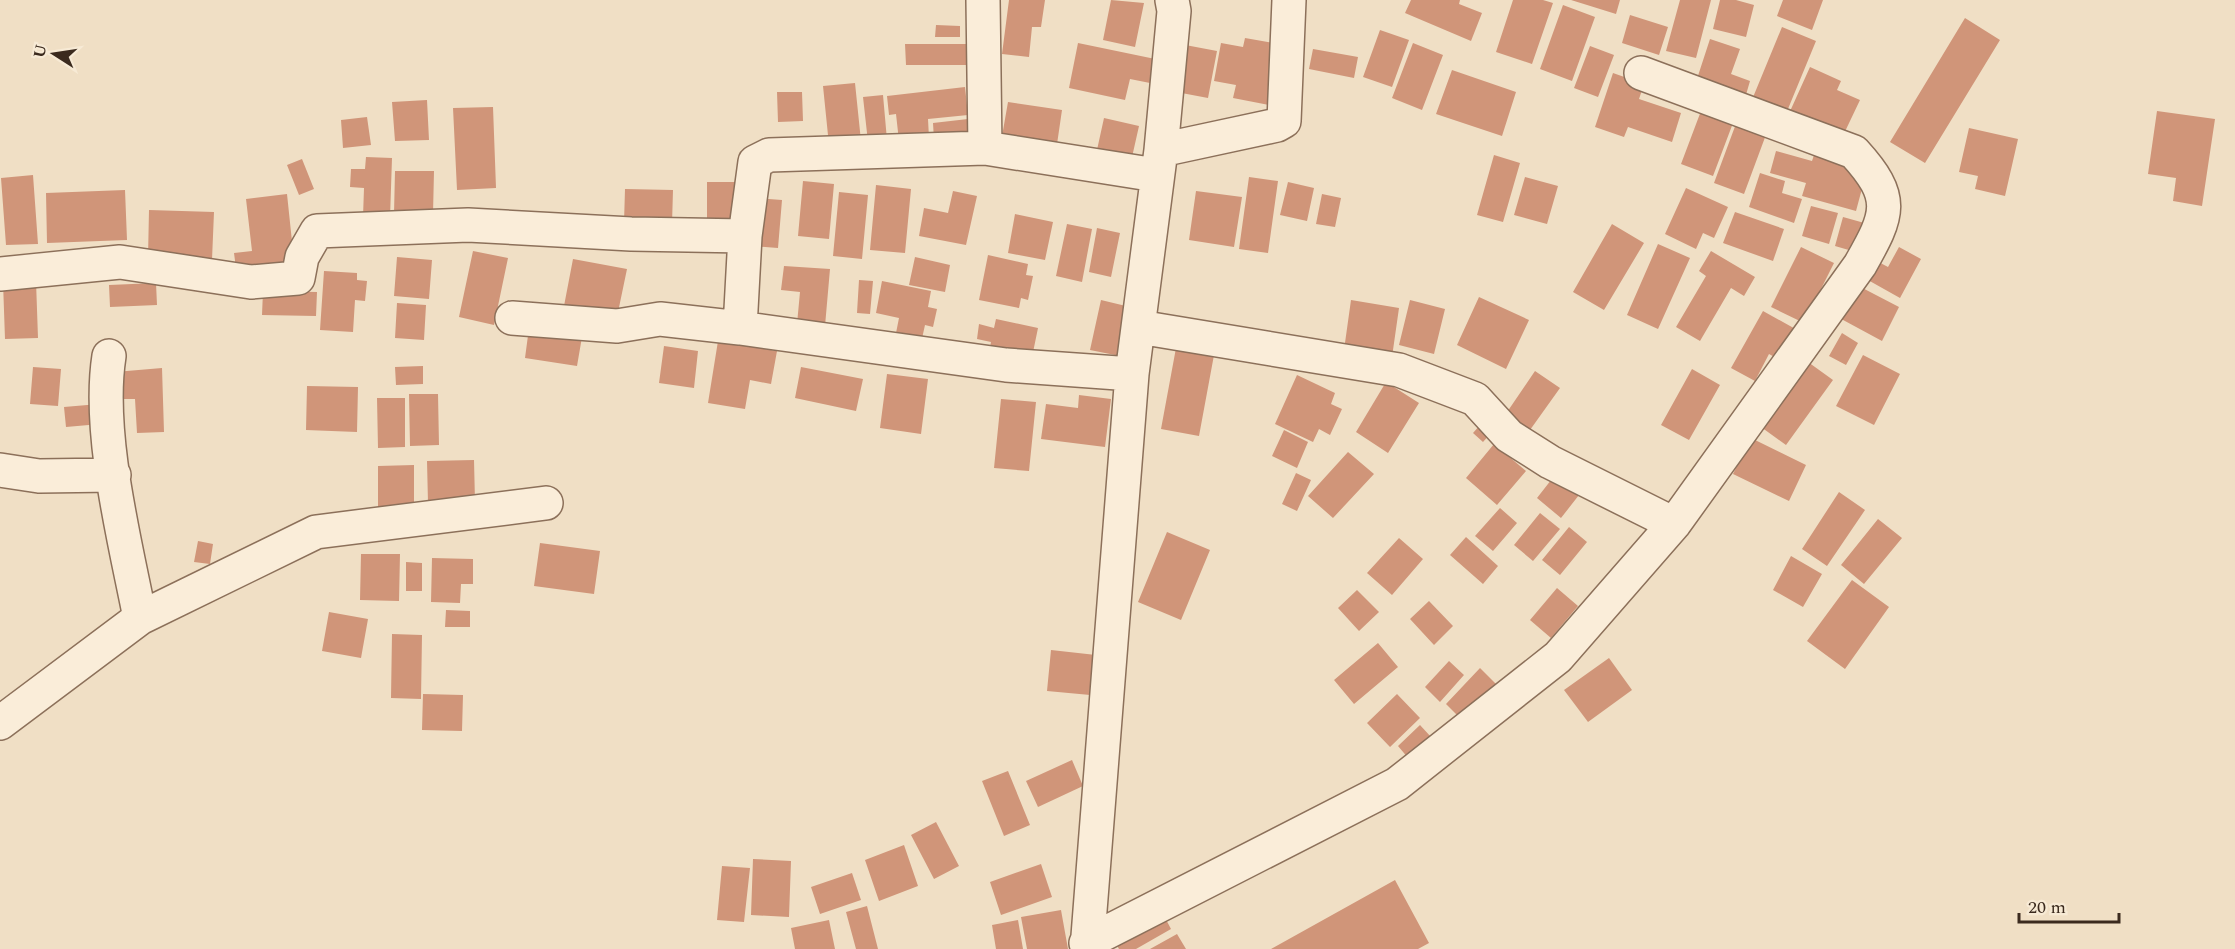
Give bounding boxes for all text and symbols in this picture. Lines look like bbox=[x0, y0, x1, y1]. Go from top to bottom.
north arrow bbox=[24, 24, 84, 84]
text: U bbox=[27, 42, 53, 60]
scale bar bbox=[2019, 886, 2120, 924]
text: 20 m bbox=[2028, 894, 2066, 921]

